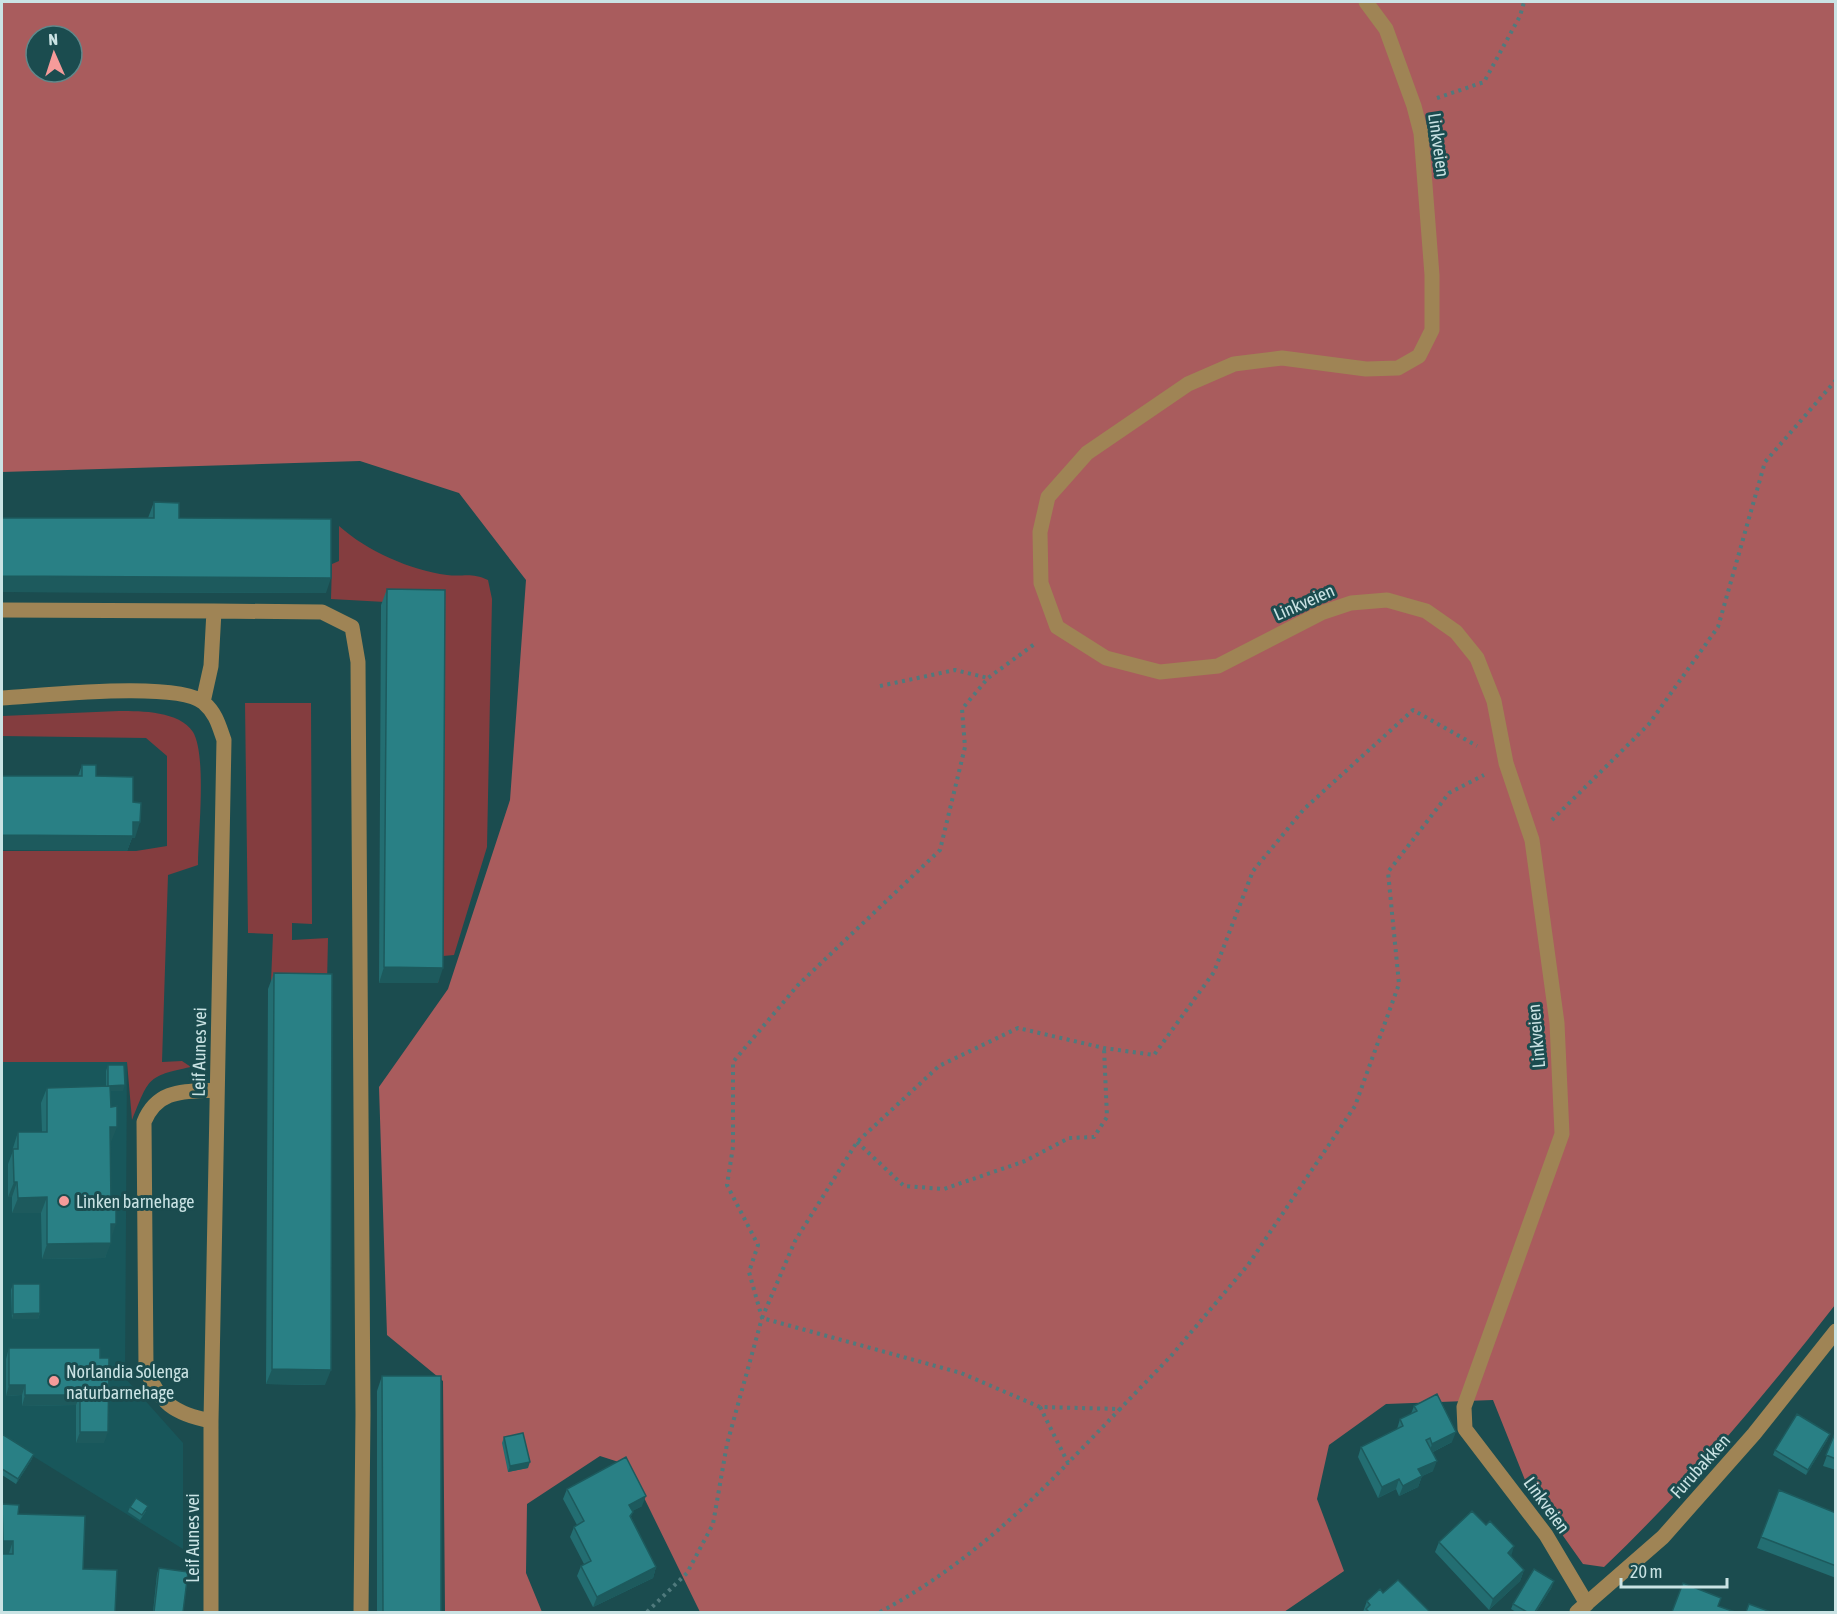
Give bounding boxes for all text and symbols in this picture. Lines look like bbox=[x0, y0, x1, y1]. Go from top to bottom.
north arrow bbox=[24, 24, 84, 84]
text: N bbox=[48, 30, 58, 48]
street label: Linkveien bbox=[1424, 112, 1454, 178]
street label: Linkveien bbox=[1270, 579, 1338, 625]
street label: Linkveien bbox=[1523, 1003, 1549, 1069]
street label: Leif Aunes vei bbox=[188, 1007, 210, 1097]
place label: Linken barnehage bbox=[76, 1191, 195, 1212]
marker: Linken barnehage bbox=[57, 1194, 71, 1208]
place label: Norlandia Solenga naturbarnehage bbox=[66, 1361, 189, 1403]
marker: Norlandia Solenga naturbarnehage bbox=[47, 1374, 61, 1388]
street label: Furubakken bbox=[1666, 1430, 1734, 1502]
street label: Linkveien bbox=[1520, 1473, 1574, 1537]
street label: Leif Aunes vei bbox=[182, 1493, 203, 1583]
scale bar bbox=[1621, 1551, 1728, 1589]
text: 20 m bbox=[1630, 1561, 1662, 1582]

